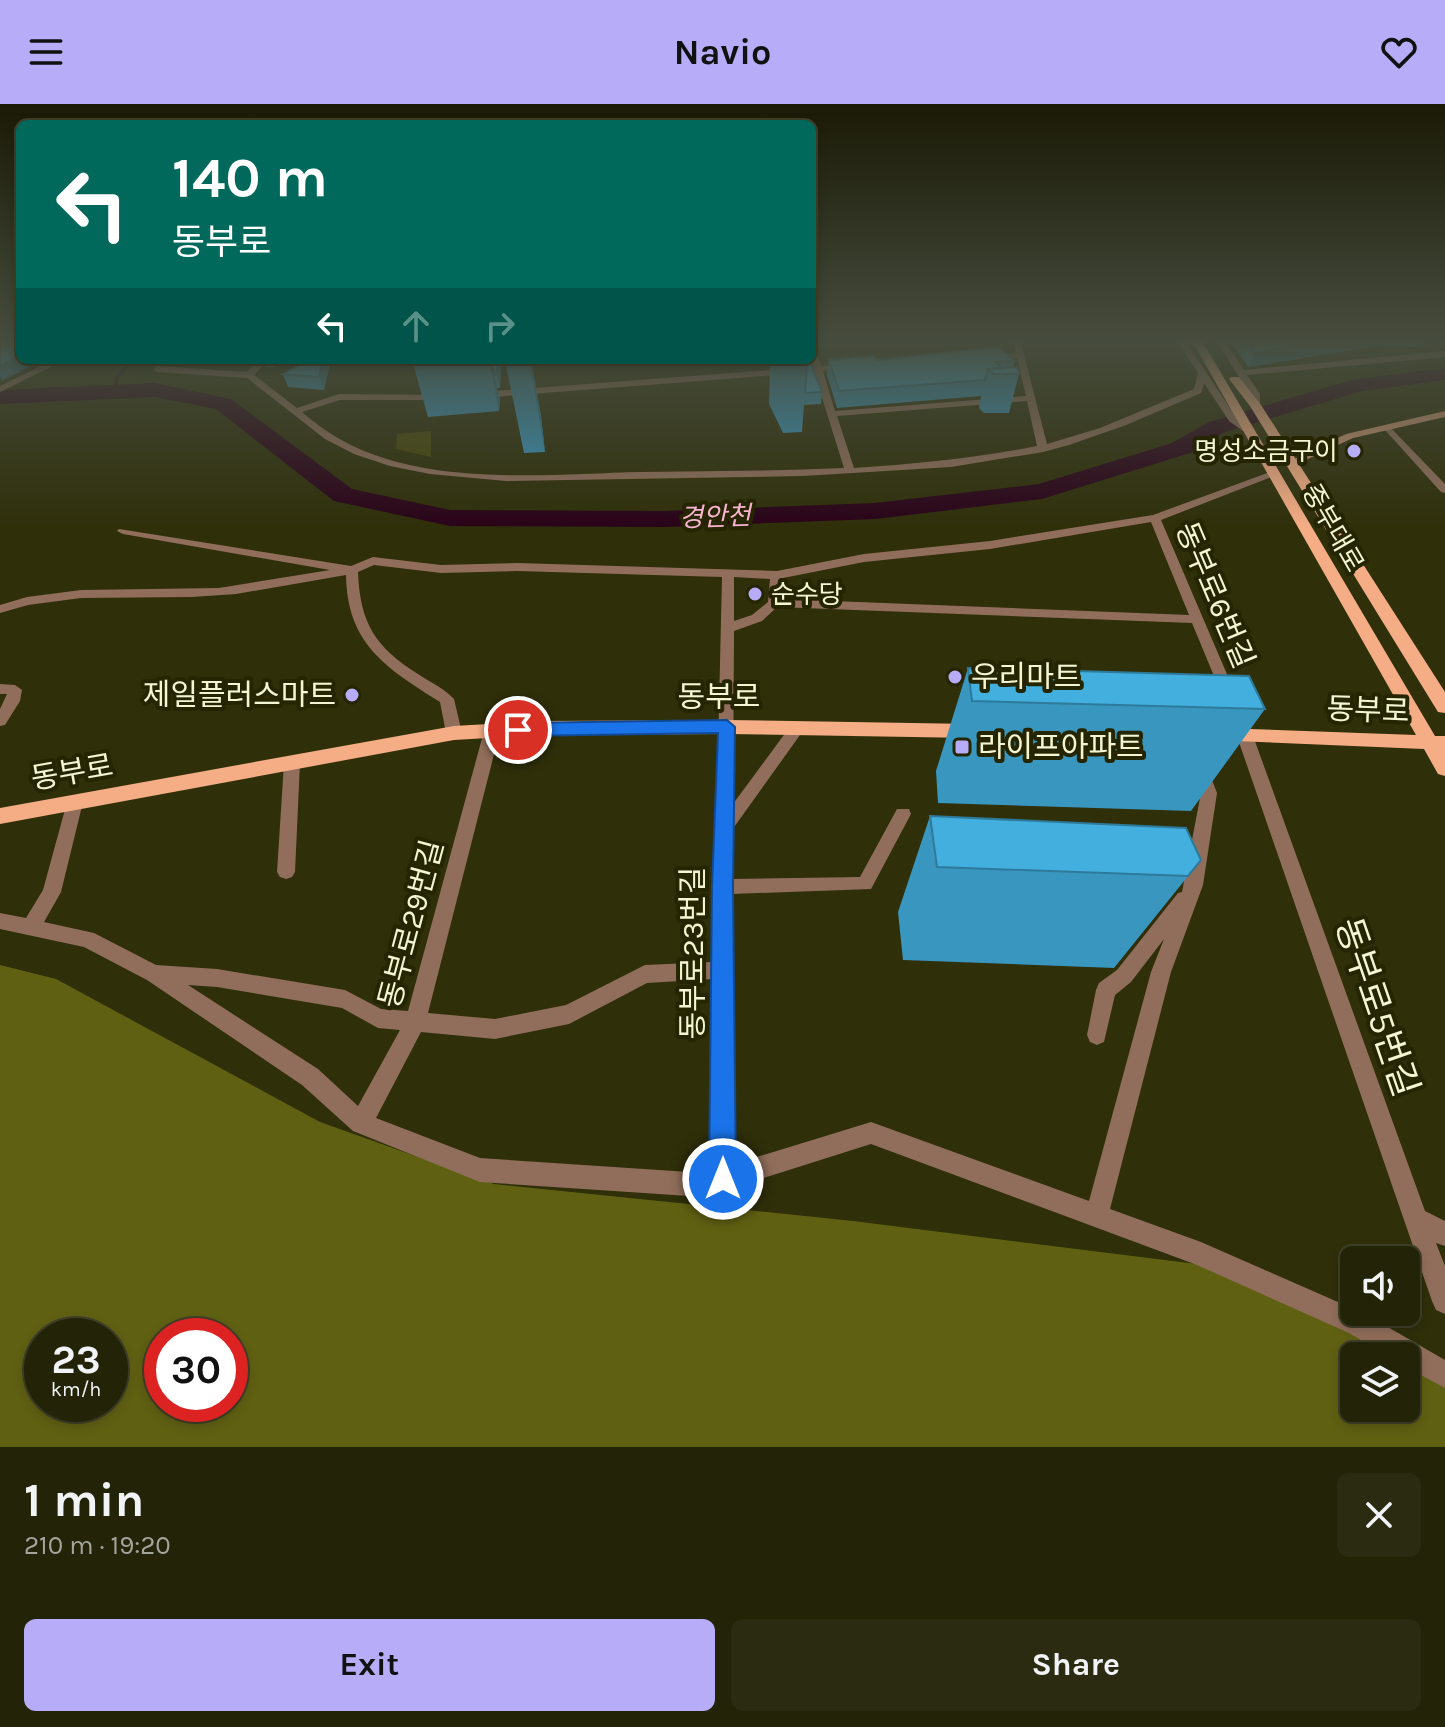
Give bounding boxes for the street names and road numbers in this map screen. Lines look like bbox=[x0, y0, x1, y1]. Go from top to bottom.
street label: 중부대로 bbox=[1296, 479, 1370, 577]
street label: 동부로6번길 bbox=[1168, 517, 1262, 673]
street label: 동부로 bbox=[678, 679, 760, 715]
street label: 동부로 bbox=[1326, 691, 1410, 729]
street label: 동부로 bbox=[28, 747, 116, 797]
street label: 동부로29번길 bbox=[371, 836, 451, 1012]
street label: 동부로23번길 bbox=[675, 866, 711, 1040]
street label: 동부로5번길 bbox=[1327, 912, 1427, 1102]

